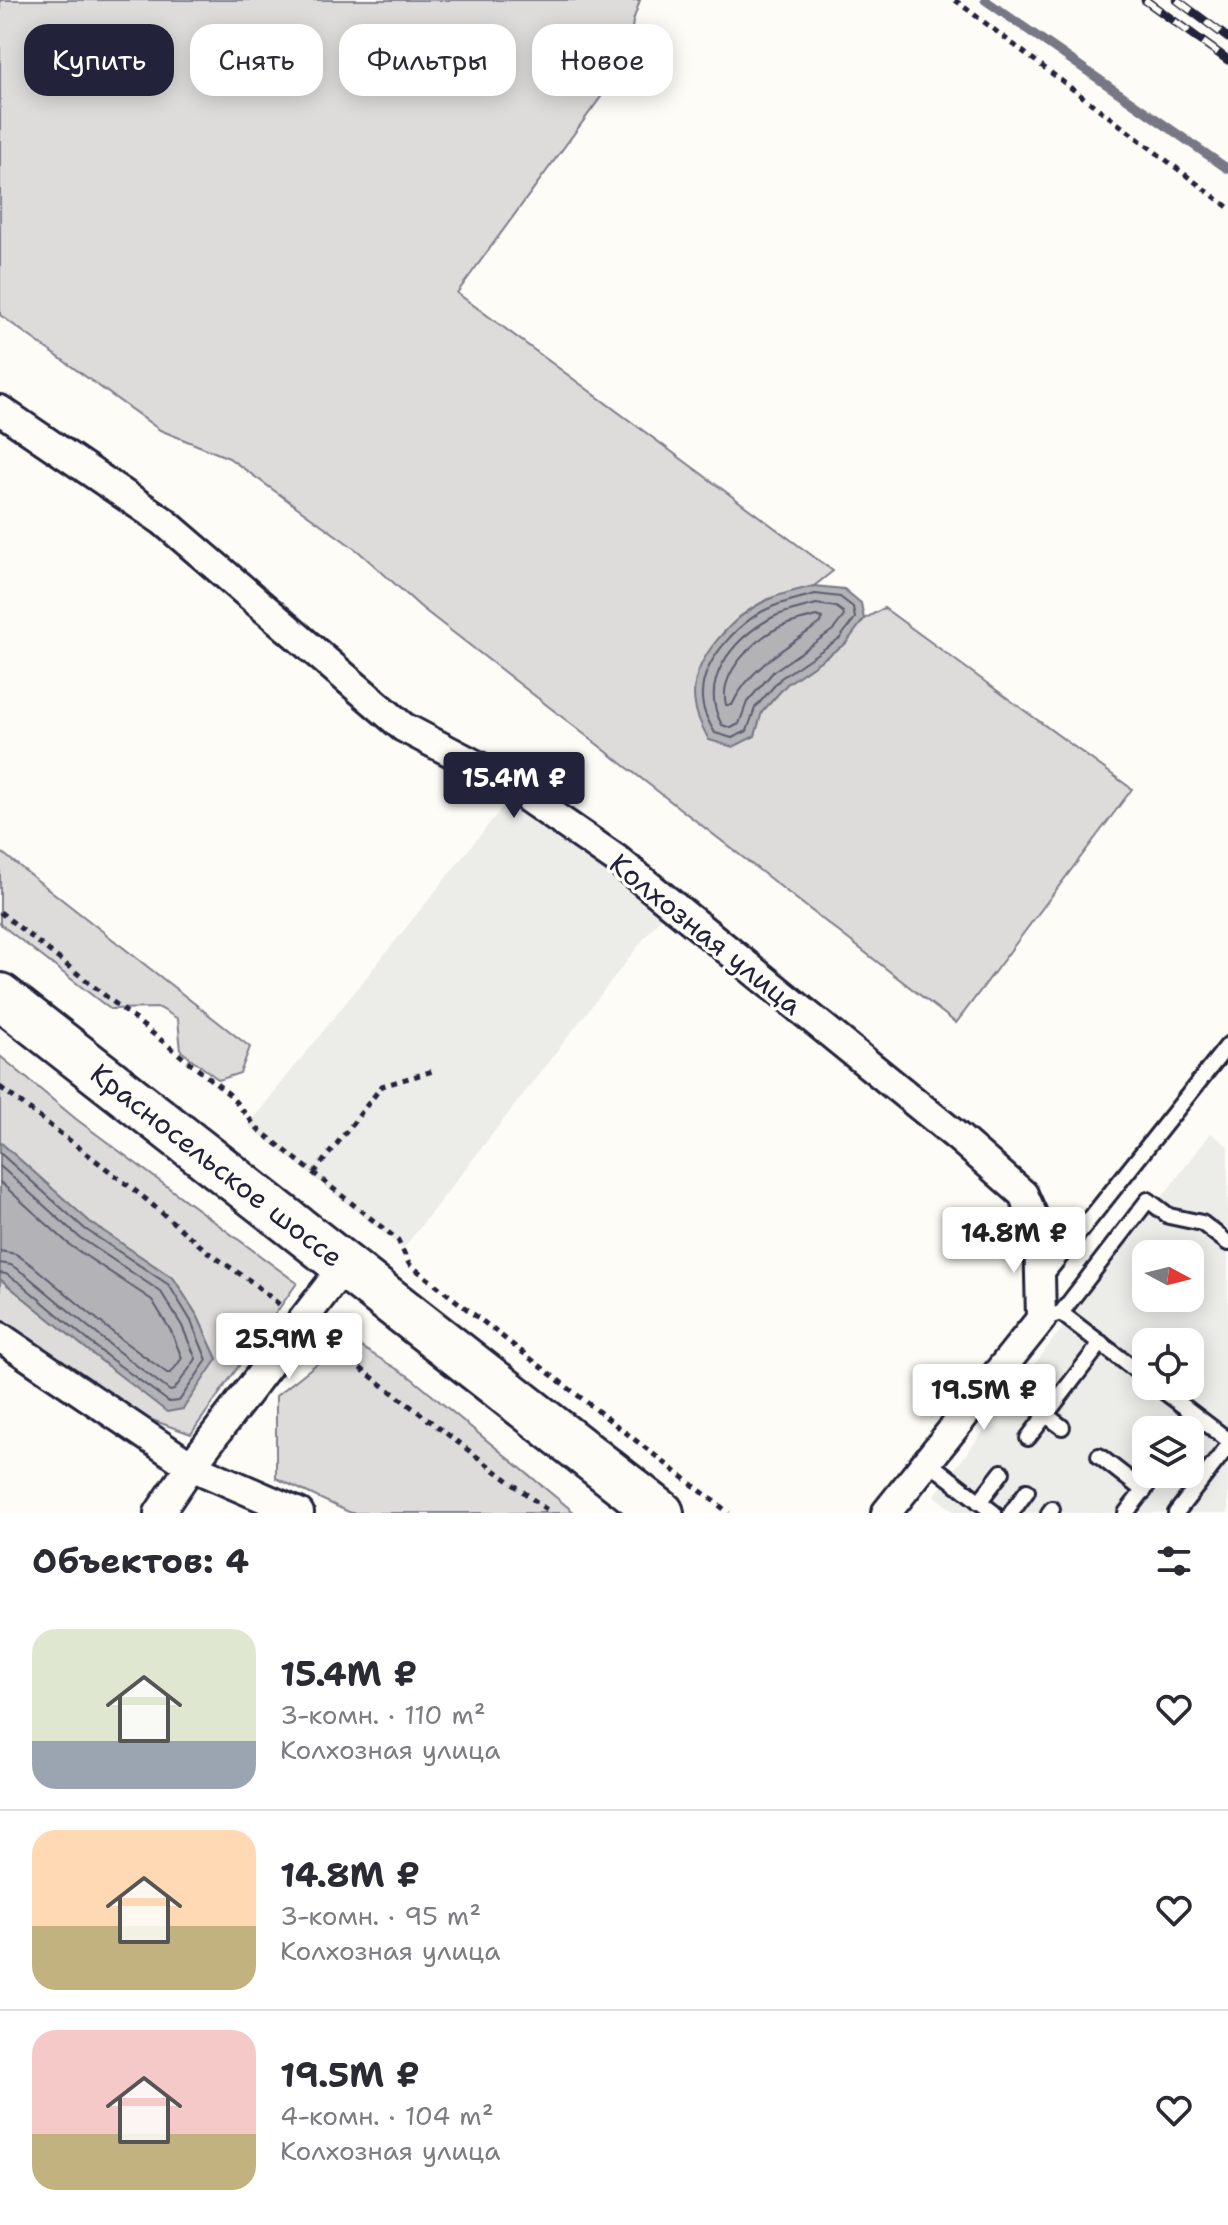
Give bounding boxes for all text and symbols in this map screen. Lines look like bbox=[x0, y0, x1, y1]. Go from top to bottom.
chip: Купить bbox=[24, 24, 174, 96]
chip: Снять bbox=[190, 24, 323, 96]
chip: Фильтры bbox=[339, 24, 516, 96]
chip: Новое bbox=[532, 24, 673, 96]
pin: 15.4M ₽ bbox=[440, 752, 588, 820]
text: 15.4M ₽ bbox=[462, 760, 566, 795]
street label: Колхозная улица bbox=[602, 845, 810, 1023]
street label: Красносельское шоссе bbox=[83, 1054, 351, 1276]
pin: 14.8M ₽ bbox=[940, 1207, 1088, 1275]
text: 14.8M ₽ bbox=[960, 1215, 1068, 1250]
north arrow bbox=[1132, 1240, 1204, 1312]
map controls bbox=[1132, 1240, 1204, 1488]
pin: 25.9M ₽ bbox=[215, 1313, 363, 1381]
text: 25.9M ₽ bbox=[234, 1321, 344, 1356]
button: locate bbox=[1132, 1328, 1204, 1400]
pin: 19.5M ₽ bbox=[910, 1364, 1058, 1432]
text: 19.5M ₽ bbox=[931, 1372, 1037, 1407]
button: layers bbox=[1132, 1416, 1204, 1488]
text: Объектов: 4 bbox=[32, 1538, 249, 1584]
icon: filters bbox=[1152, 1539, 1196, 1583]
text: 15.4M ₽ bbox=[280, 1651, 417, 1697]
icon: home bbox=[96, 1661, 192, 1757]
icon: heart bbox=[1152, 1687, 1196, 1731]
text: 3-комн. · 110 m² bbox=[280, 1697, 486, 1732]
text: Колхозная улица bbox=[280, 1732, 500, 1767]
text: 14.8M ₽ bbox=[280, 1852, 420, 1898]
icon: home bbox=[96, 1862, 192, 1958]
icon: heart bbox=[1152, 1888, 1196, 1932]
text: 3-комн. · 95 m² bbox=[280, 1898, 481, 1933]
text: Колхозная улица bbox=[280, 1933, 500, 1968]
text: 19.5M ₽ bbox=[280, 2052, 420, 2098]
icon: home bbox=[96, 2062, 192, 2158]
icon: heart bbox=[1152, 2088, 1196, 2132]
text: 4-комн. · 104 m² bbox=[280, 2098, 494, 2133]
text: Колхозная улица bbox=[280, 2133, 500, 2168]

